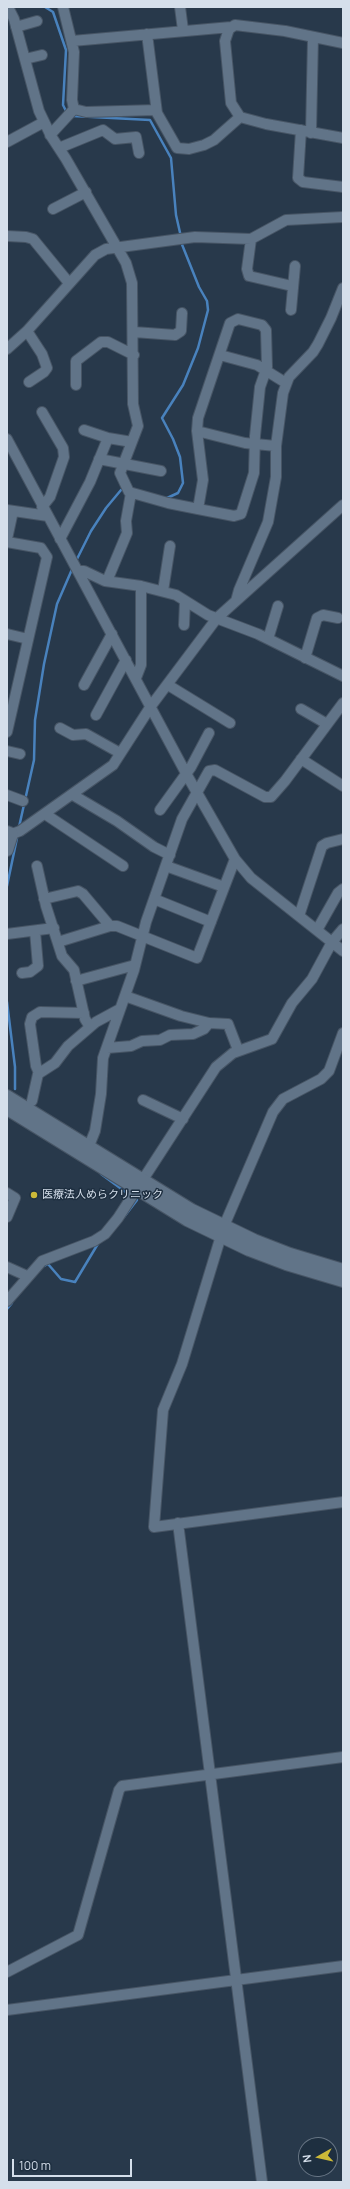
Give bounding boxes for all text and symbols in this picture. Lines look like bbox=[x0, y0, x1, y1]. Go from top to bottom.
place label: 医療法人めらクリニック bbox=[42, 1188, 163, 1202]
marker: 医療法人めらクリニック bbox=[29, 1190, 39, 1200]
north arrow bbox=[298, 2137, 338, 2177]
scale bar bbox=[14, 2151, 134, 2177]
text: N bbox=[299, 2154, 315, 2164]
text: 100 m bbox=[19, 2157, 51, 2174]

